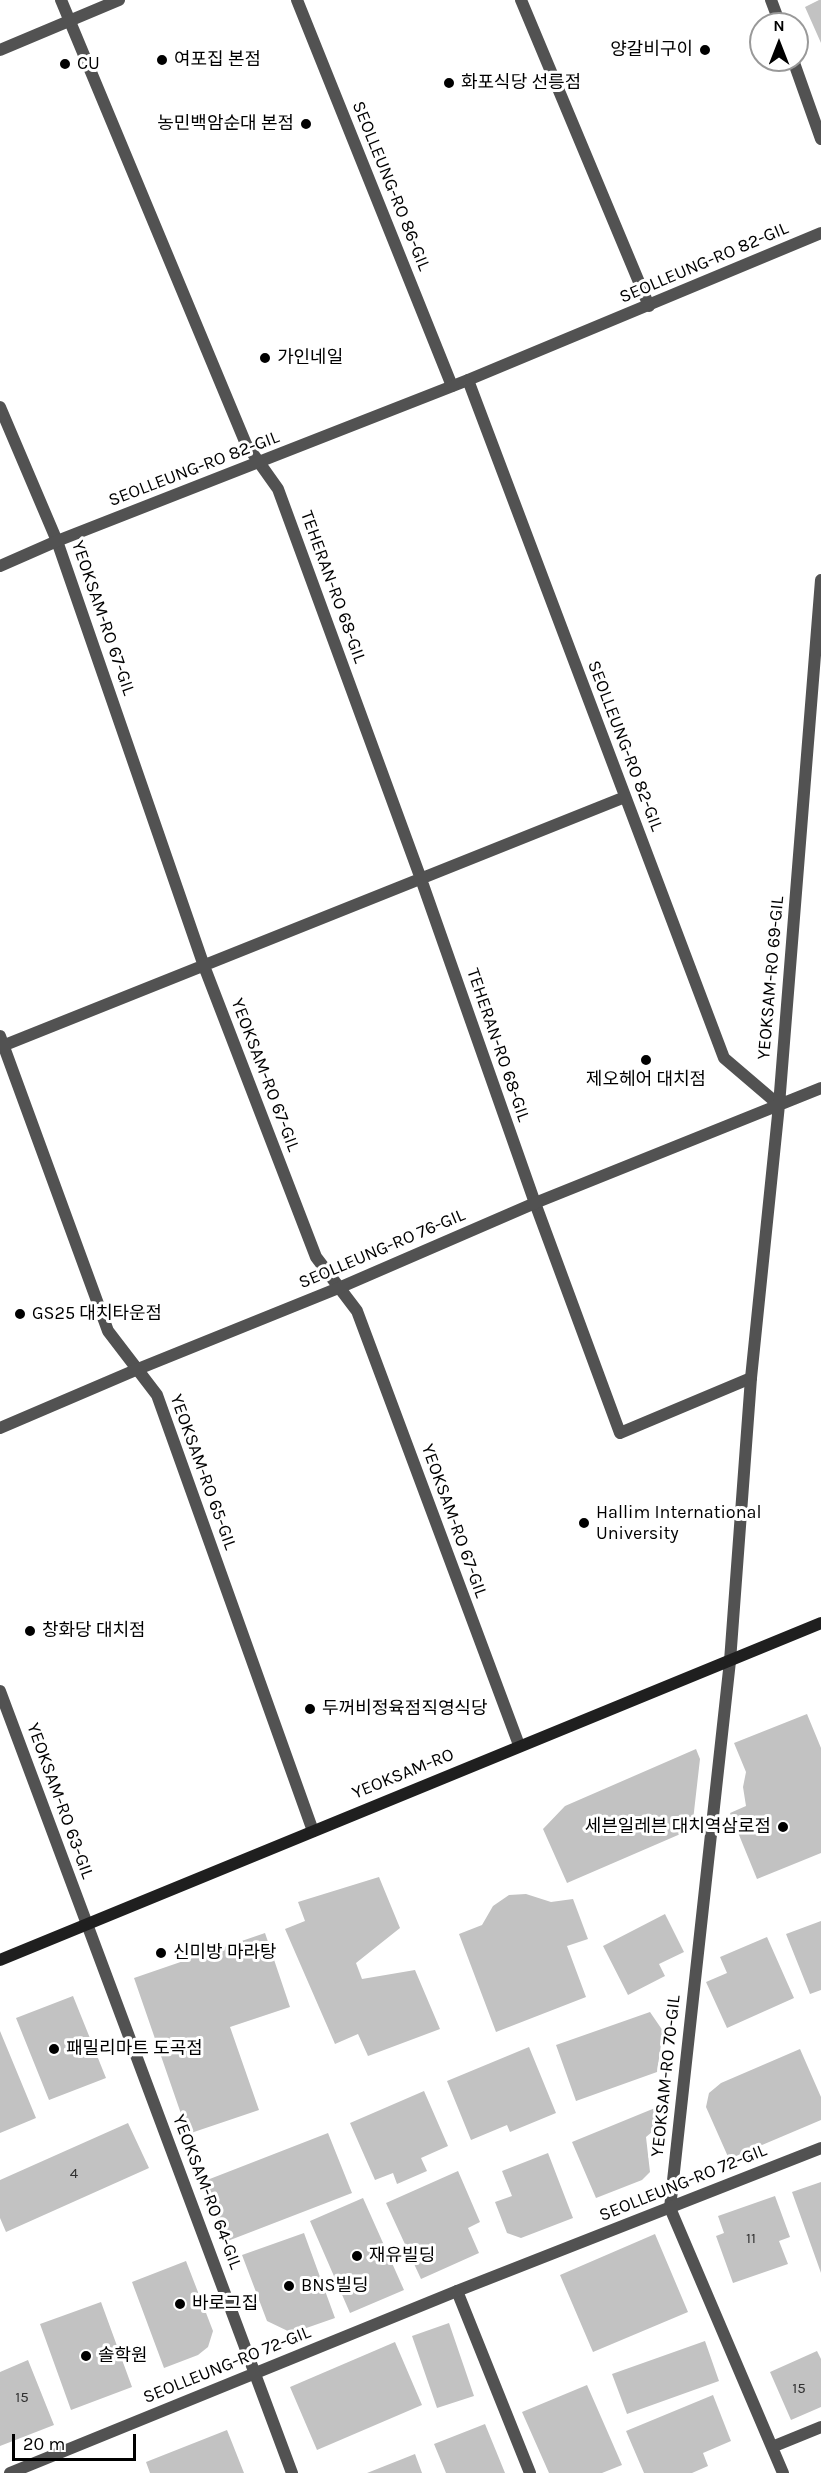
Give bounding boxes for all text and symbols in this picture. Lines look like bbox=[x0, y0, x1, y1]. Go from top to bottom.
north arrow bbox=[749, 12, 809, 72]
text: N bbox=[773, 16, 785, 35]
place label: 양갈비구이 bbox=[610, 39, 693, 61]
marker: 양갈비구이 bbox=[698, 43, 712, 57]
place label: 여포집 본점 bbox=[174, 49, 261, 71]
place label: CU bbox=[77, 53, 100, 75]
marker: 여포집 본점 bbox=[155, 53, 169, 67]
marker: CU bbox=[58, 57, 72, 71]
place label: 화포식당 선릉점 bbox=[461, 72, 581, 94]
marker: 화포식당 선릉점 bbox=[442, 76, 456, 90]
street label: SEOLLEUNG-RO 86-GIL bbox=[347, 98, 435, 274]
place label: 농민백암순대 본점 bbox=[157, 113, 294, 135]
marker: 농민백암순대 본점 bbox=[299, 117, 313, 131]
street label: SEOLLEUNG-RO 82-GIL bbox=[616, 218, 792, 308]
place label: 가인네일 bbox=[277, 347, 343, 369]
marker: 가인네일 bbox=[258, 351, 272, 365]
street label: SEOLLEUNG-RO 82-GIL bbox=[106, 426, 282, 512]
street label: TEHERAN-RO 68-GIL bbox=[295, 508, 371, 666]
street label: YEOKSAM-RO 67-GIL bbox=[66, 538, 140, 698]
street label: SEOLLEUNG-RO 82-GIL bbox=[582, 658, 668, 834]
street label: YEOKSAM-RO 69-GIL bbox=[753, 895, 789, 1061]
street label: TEHERAN-RO 68-GIL bbox=[462, 965, 534, 1125]
street label: YEOKSAM-RO 67-GIL bbox=[226, 995, 304, 1155]
marker: 제오헤어 대치점 bbox=[639, 1053, 653, 1067]
place label: 제오헤어 대치점 bbox=[586, 1069, 706, 1091]
street label: SEOLLEUNG-RO 76-GIL bbox=[296, 1204, 468, 1294]
place label: GS25 대치타운점 bbox=[32, 1303, 162, 1325]
marker: GS25 대치타운점 bbox=[13, 1307, 27, 1321]
street label: YEOKSAM-RO 65-GIL bbox=[165, 1391, 241, 1553]
street label: YEOKSAM-RO 67-GIL bbox=[416, 1441, 492, 1601]
place label: Hallim International University bbox=[596, 1502, 761, 1544]
marker: Hallim International University bbox=[577, 1516, 591, 1530]
place label: 창화당 대치점 bbox=[42, 1620, 146, 1642]
marker: 창화당 대치점 bbox=[23, 1624, 37, 1638]
place label: 두꺼비정육점직영식당 bbox=[322, 1698, 488, 1720]
marker: 두꺼비정육점직영식당 bbox=[303, 1702, 317, 1716]
street label: YEOKSAM-RO 63-GIL bbox=[22, 1720, 98, 1882]
street label: YEOKSAM-RO bbox=[349, 1744, 457, 1804]
place label: 세븐일레븐 대치역삼로점 bbox=[585, 1816, 771, 1838]
marker: 세븐일레븐 대치역삼로점 bbox=[776, 1820, 790, 1834]
place label: 신미방 마라탕 bbox=[173, 1942, 277, 1964]
marker: 신미방 마라탕 bbox=[154, 1946, 168, 1960]
street label: YEOKSAM-RO 70-GIL bbox=[647, 1994, 685, 2158]
place label: 패밀리마트 도곡점 bbox=[66, 2038, 203, 2060]
marker: 패밀리마트 도곡점 bbox=[47, 2042, 61, 2056]
street label: YEOKSAM-RO 64-GIL bbox=[168, 2112, 246, 2272]
street label: SEOLLEUNG-RO 72-GIL bbox=[596, 2140, 770, 2226]
house number: 4 bbox=[70, 2165, 78, 2183]
house number: 11 bbox=[746, 2230, 756, 2248]
place label: 재유빌딩 bbox=[369, 2245, 435, 2267]
marker: 재유빌딩 bbox=[350, 2249, 364, 2263]
place label: BNS빌딩 bbox=[301, 2275, 368, 2297]
marker: BNS빌딩 bbox=[282, 2279, 296, 2293]
place label: 바로그집 bbox=[192, 2293, 258, 2315]
marker: 바로그집 bbox=[173, 2297, 187, 2311]
street label: SEOLLEUNG-RO 72-GIL bbox=[140, 2322, 314, 2408]
place label: 솔학원 bbox=[98, 2345, 148, 2367]
marker: 솔학원 bbox=[79, 2349, 93, 2363]
house number: 15 bbox=[792, 2380, 806, 2398]
house number: 15 bbox=[15, 2389, 29, 2407]
scale bar bbox=[15, 2422, 140, 2460]
text: 20 m bbox=[23, 2433, 65, 2455]

